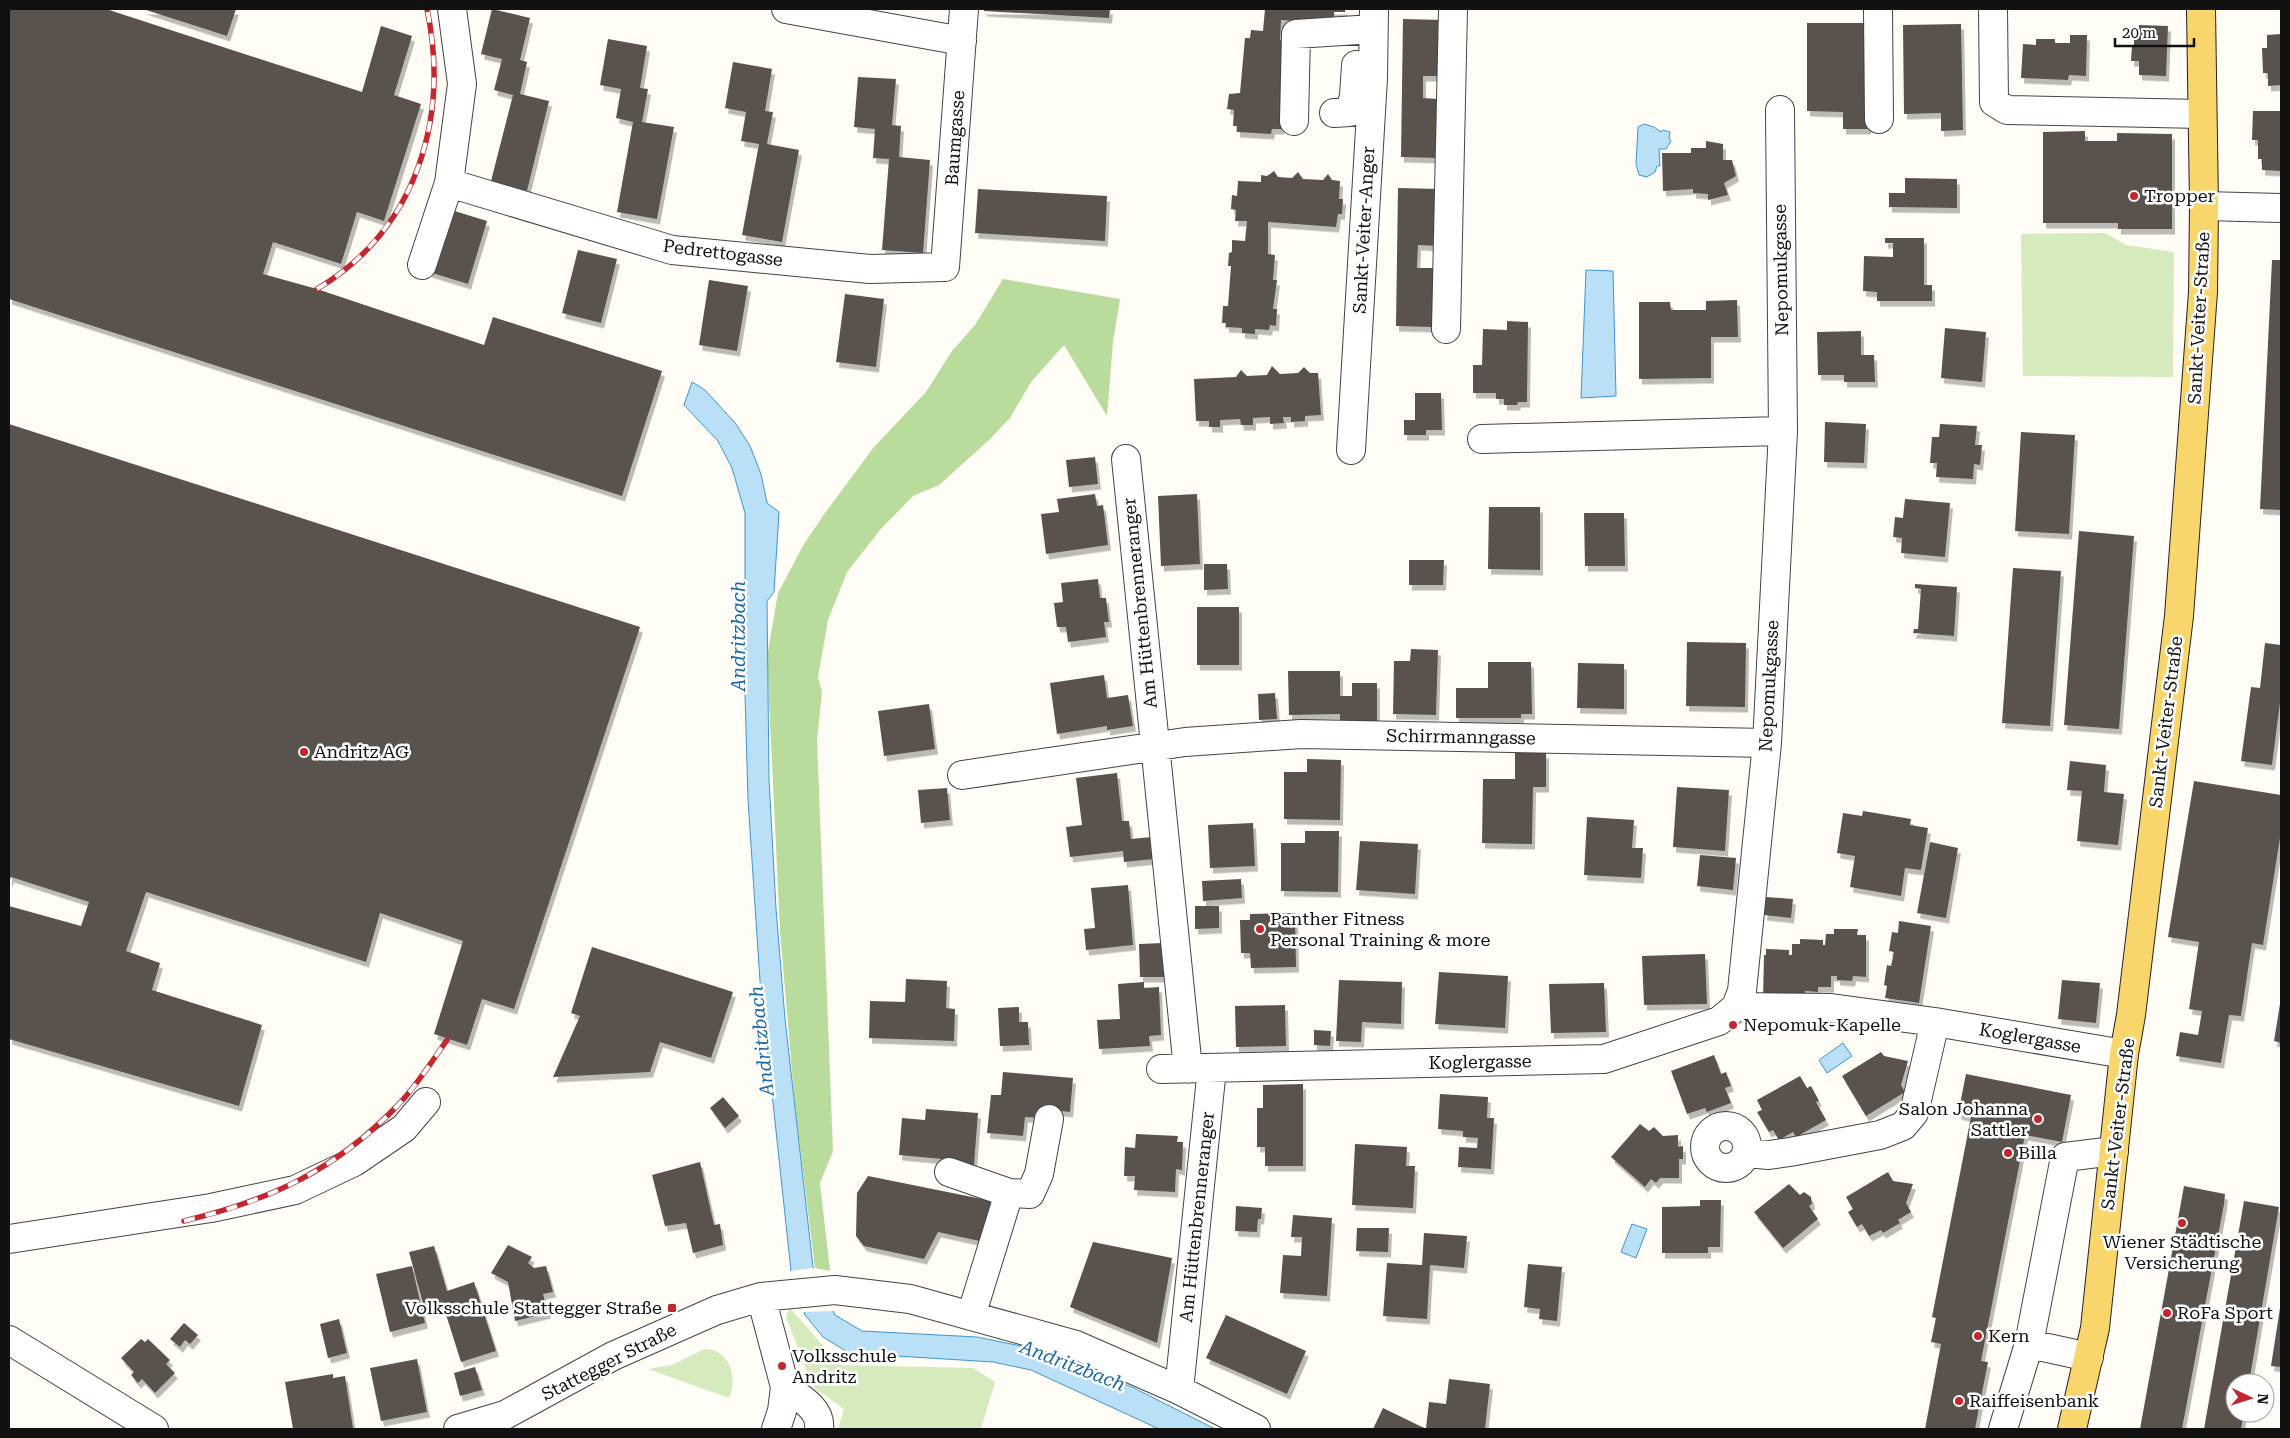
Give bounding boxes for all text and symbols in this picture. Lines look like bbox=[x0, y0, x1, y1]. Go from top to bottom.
scale bar bbox=[2115, 15, 2194, 47]
text: 20 m bbox=[2122, 24, 2157, 42]
street label: Baumgasse bbox=[941, 89, 968, 186]
street label: Sankt-Veiter-Anger bbox=[1349, 146, 1378, 314]
place label: Tropper bbox=[2144, 185, 2215, 206]
marker: Tropper bbox=[2128, 190, 2140, 202]
street label: Nepomukgasse bbox=[1769, 204, 1792, 336]
street label: Sankt-Veiter-Straße bbox=[2183, 231, 2214, 405]
street label: Pedrettogasse bbox=[662, 235, 784, 270]
street label: Am Hüttenbrenneranger bbox=[1118, 497, 1161, 709]
water label: Andritzbach bbox=[727, 581, 750, 692]
street label: Nepomukgasse bbox=[1755, 619, 1782, 753]
street label: Sankt-Veiter-Straße bbox=[2145, 635, 2186, 809]
street label: Schirrmanngasse bbox=[1386, 725, 1536, 748]
place label: Andritz AG bbox=[314, 741, 409, 762]
marker: Andritz AG bbox=[298, 746, 310, 758]
place label: Panther Fitness Personal Training & more bbox=[1270, 908, 1490, 950]
marker: Panther Fitness Personal Training & more bbox=[1254, 923, 1266, 935]
water label: Andritzbach bbox=[744, 985, 779, 1098]
place label: Nepomuk-Kapelle bbox=[1743, 1014, 1901, 1035]
street label: Koglergasse bbox=[1978, 1018, 2083, 1057]
marker: Nepomuk-Kapelle bbox=[1727, 1019, 1739, 1031]
street label: Sankt-Veiter-Straße bbox=[2097, 1037, 2138, 1211]
street label: Koglergasse bbox=[1428, 1050, 1532, 1073]
place label: Salon Johanna Sattler bbox=[1899, 1098, 2028, 1140]
street label: Am Hüttenbrenneranger bbox=[1175, 1111, 1218, 1323]
marker: Salon Johanna Sattler bbox=[2032, 1113, 2044, 1125]
place label: Billa bbox=[2018, 1142, 2057, 1163]
marker: Billa bbox=[2002, 1147, 2014, 1159]
marker: Wiener Städtische Versicherung bbox=[2176, 1217, 2188, 1229]
place label: Wiener Städtische Versicherung bbox=[2103, 1231, 2261, 1273]
place label: Volksschule Stattegger Straße bbox=[404, 1297, 662, 1318]
marker: Volksschule Stattegger Straße bbox=[666, 1302, 678, 1314]
place label: RoFa Sport bbox=[2177, 1302, 2273, 1323]
marker: RoFa Sport bbox=[2161, 1307, 2173, 1319]
street label: Stattegger Straße bbox=[538, 1318, 680, 1405]
place label: Kern bbox=[1988, 1325, 2030, 1346]
marker: Kern bbox=[1972, 1330, 1984, 1342]
water label: Andritzbach bbox=[1016, 1335, 1128, 1396]
place label: Volksschule Andritz bbox=[792, 1345, 897, 1387]
marker: Volksschule Andritz bbox=[776, 1360, 788, 1372]
north arrow bbox=[2225, 1373, 2275, 1423]
place label: Raiffeisenbank bbox=[1969, 1390, 2099, 1411]
text: N bbox=[2255, 1393, 2271, 1405]
marker: Raiffeisenbank bbox=[1953, 1395, 1965, 1407]

